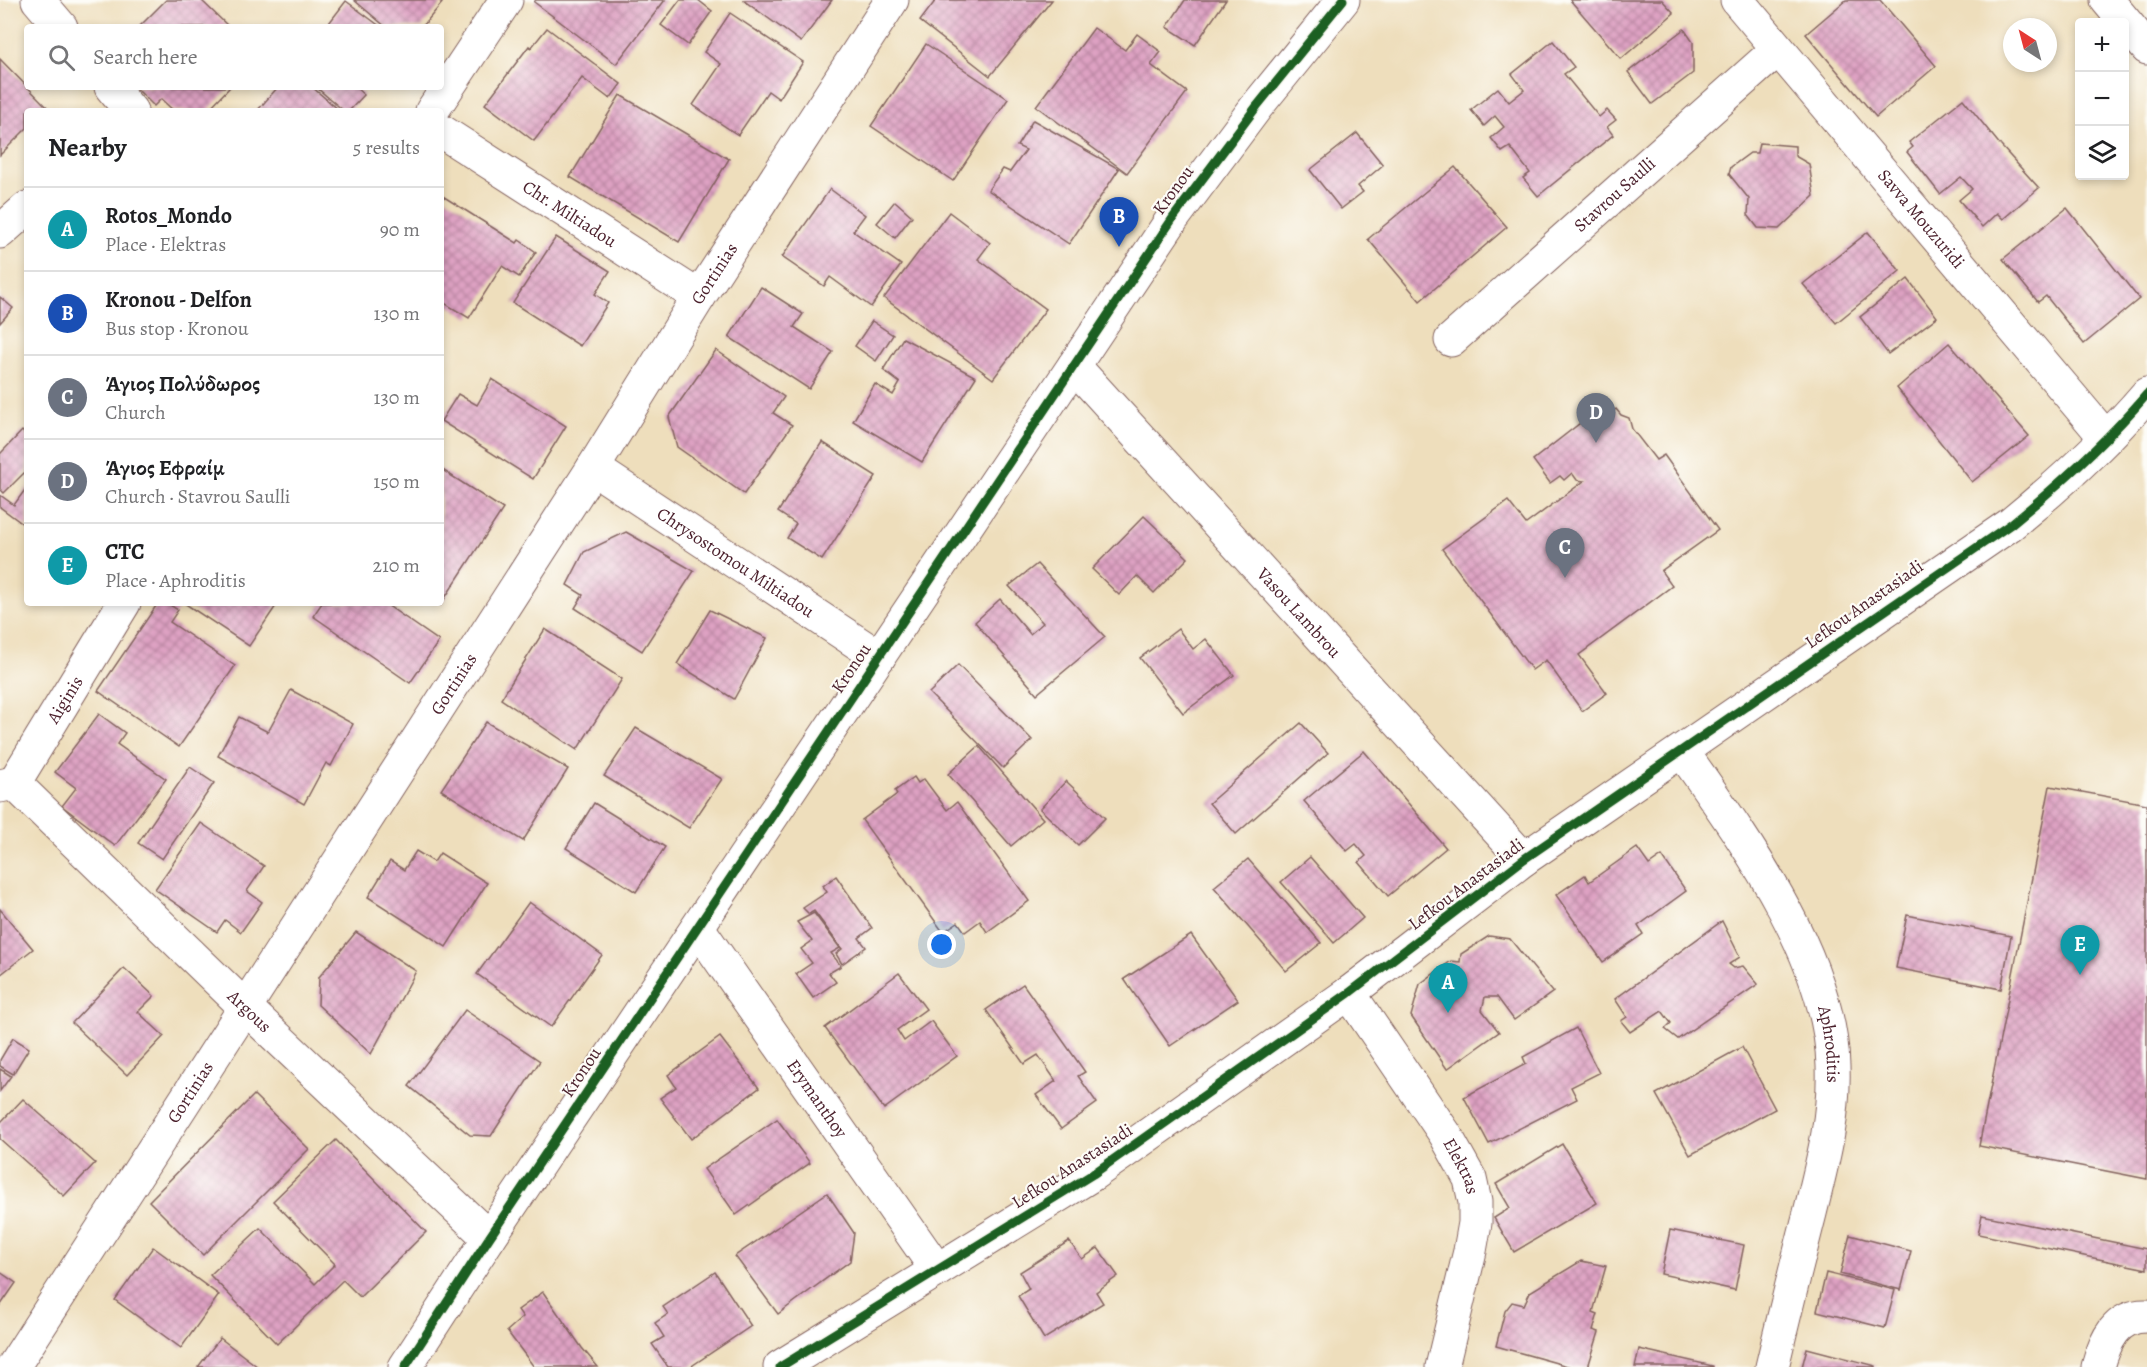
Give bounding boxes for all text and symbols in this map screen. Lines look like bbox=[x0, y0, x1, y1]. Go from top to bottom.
north arrow bbox=[2003, 18, 2057, 72]
map controls bbox=[2075, 18, 2129, 180]
button: + bbox=[2075, 18, 2129, 72]
search box bbox=[24, 24, 444, 90]
icon: search bbox=[45, 41, 78, 74]
text: Search here bbox=[93, 42, 198, 72]
button: − bbox=[2075, 72, 2129, 126]
button: layers bbox=[2075, 126, 2129, 180]
text: Nearby bbox=[48, 130, 127, 165]
text: 5 results bbox=[353, 134, 420, 161]
street label: Stavrou Saulli bbox=[1569, 152, 1661, 237]
street label: Kronou bbox=[1147, 160, 1199, 220]
street label: Savva Mouzuridi bbox=[1872, 164, 1970, 274]
street label: Chr. Miltiadou bbox=[518, 175, 622, 253]
pin: B bbox=[1100, 198, 1138, 247]
text: Rotos_Mondo bbox=[105, 201, 232, 231]
text: A bbox=[61, 216, 74, 243]
text: 90 m bbox=[380, 216, 420, 243]
text: Place · Elektras bbox=[105, 231, 226, 258]
street label: Gortinias bbox=[685, 238, 743, 309]
text: Kronou - Delfon bbox=[105, 285, 252, 315]
text: B bbox=[61, 300, 74, 327]
text: 130 m bbox=[374, 300, 420, 327]
text: Bus stop · Kronou bbox=[105, 315, 249, 342]
text: Άγιος Πολύδωρος bbox=[105, 369, 260, 399]
text: C bbox=[61, 384, 74, 411]
text: 130 m bbox=[374, 384, 420, 411]
pin: D bbox=[1576, 394, 1616, 443]
text: Church bbox=[105, 399, 166, 426]
text: Άγιος Εφραίμ bbox=[105, 453, 225, 483]
text: D bbox=[61, 468, 74, 495]
text: 150 m bbox=[373, 468, 420, 495]
text: Church · Stavrou Saulli bbox=[105, 483, 291, 510]
street label: Chrysostomou Miltiadou bbox=[652, 502, 819, 623]
pin: C bbox=[1546, 528, 1584, 578]
text: CTC bbox=[105, 537, 144, 567]
text: E bbox=[62, 552, 73, 579]
text: 210 m bbox=[372, 552, 420, 579]
street label: Lefkou Anastasiadi bbox=[1800, 554, 1928, 654]
street label: Vasou Lambrou bbox=[1251, 562, 1347, 663]
text: Place · Aphroditis bbox=[105, 567, 246, 594]
street label: Kronou bbox=[826, 638, 877, 698]
street label: Gortinias bbox=[425, 648, 483, 719]
street label: Aiginis bbox=[41, 671, 89, 729]
street label: Lefkou Anastasiadi bbox=[1403, 832, 1529, 936]
pin: E bbox=[2060, 926, 2100, 975]
your location bbox=[927, 930, 956, 959]
pin: A bbox=[1428, 964, 1468, 1013]
street label: Argous bbox=[222, 984, 277, 1038]
street label: Aphroditis bbox=[1812, 1002, 1845, 1083]
street label: Kronou bbox=[556, 1042, 607, 1102]
street label: Erymanthoy bbox=[781, 1054, 854, 1143]
street label: Gortinias bbox=[161, 1057, 219, 1128]
street label: Lefkou Anastasiadi bbox=[1007, 1118, 1137, 1214]
street label: Elektras bbox=[1438, 1134, 1485, 1196]

